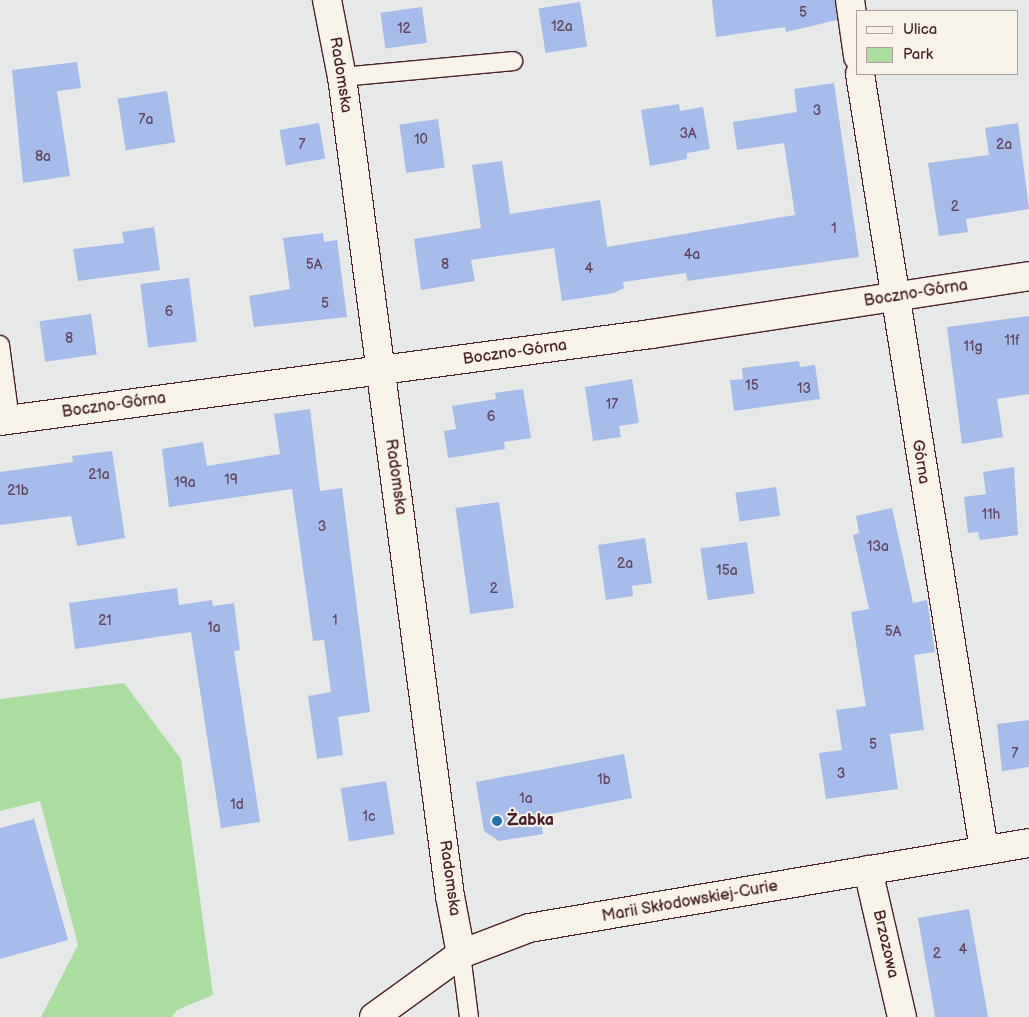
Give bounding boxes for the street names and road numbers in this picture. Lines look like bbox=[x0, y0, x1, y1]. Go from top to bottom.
street label: Radomska bbox=[325, 36, 355, 114]
street label: Boczno-Górna bbox=[863, 276, 969, 312]
street label: Boczno-Górna bbox=[462, 336, 568, 370]
street label: Boczno-Górna bbox=[61, 389, 167, 423]
street label: Radomska bbox=[380, 438, 410, 516]
street label: Górna bbox=[907, 438, 933, 486]
street label: Radomska bbox=[434, 839, 464, 917]
street label: Marii Skłodowskiej-Curie bbox=[600, 877, 780, 927]
street label: Brzozowa bbox=[868, 908, 902, 980]

